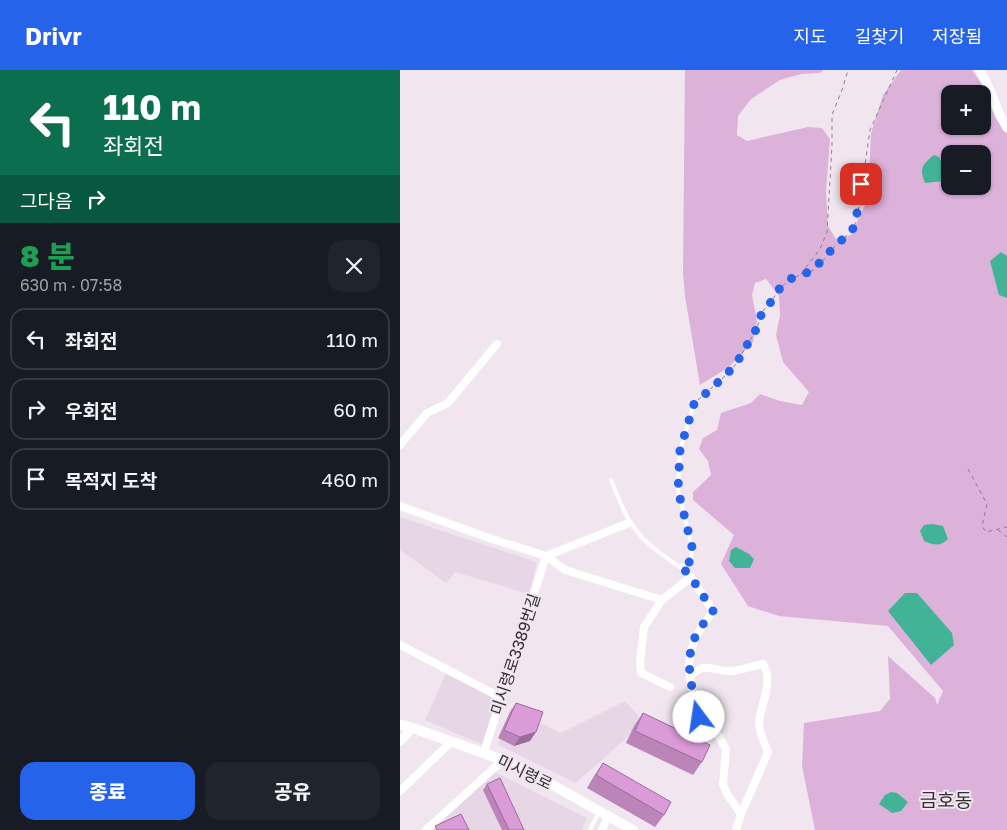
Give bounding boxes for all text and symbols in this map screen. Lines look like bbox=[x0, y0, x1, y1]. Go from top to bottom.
text: Drivr bbox=[25, 21, 82, 50]
text: 지도 bbox=[794, 25, 827, 47]
text: 길찾기 bbox=[855, 25, 904, 47]
text: 저장됨 bbox=[932, 25, 982, 47]
map controls bbox=[941, 85, 991, 195]
button: + bbox=[941, 85, 991, 135]
text: 110 m bbox=[103, 86, 201, 128]
icon: left bbox=[20, 90, 85, 155]
text: 좌회전 bbox=[103, 132, 164, 159]
button: − bbox=[941, 145, 991, 195]
pin bbox=[840, 163, 882, 205]
icon: arrive bbox=[847, 170, 875, 198]
icon: right bbox=[82, 185, 110, 213]
text: 그다음 bbox=[20, 189, 72, 212]
text: 8 분 bbox=[20, 238, 75, 274]
button: close bbox=[328, 240, 380, 292]
text: 630 m · 07:58 bbox=[20, 275, 122, 295]
icon: left bbox=[22, 325, 50, 353]
text: 110 m bbox=[326, 328, 378, 351]
text: 좌회전 bbox=[65, 329, 117, 352]
icon: right bbox=[22, 395, 50, 423]
text: 60 m bbox=[333, 398, 378, 421]
text: 우회전 bbox=[65, 399, 117, 422]
icon: arrive bbox=[22, 465, 50, 493]
text: 460 m bbox=[322, 468, 378, 491]
text: 목적지 도착 bbox=[65, 469, 157, 492]
street label: 미시령로3389번길 bbox=[486, 591, 544, 717]
position arrow bbox=[672, 690, 724, 742]
street label: 미시령로 bbox=[494, 750, 556, 794]
button: 종료 bbox=[20, 762, 195, 820]
button: 공유 bbox=[205, 762, 380, 820]
district label: 금호동 bbox=[920, 788, 972, 811]

